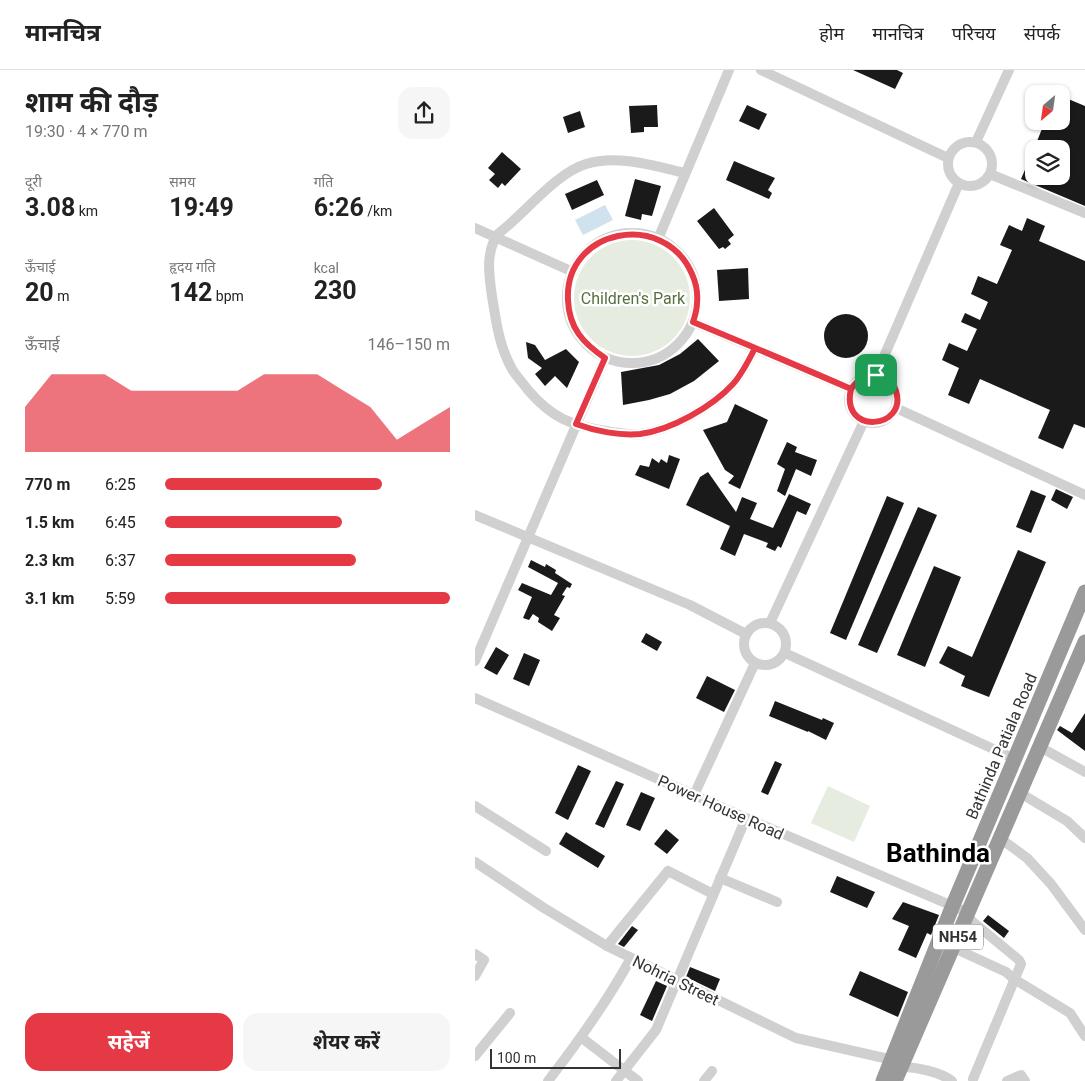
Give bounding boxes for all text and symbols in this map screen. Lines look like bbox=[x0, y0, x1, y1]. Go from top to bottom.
text: मानचित्र bbox=[25, 19, 101, 47]
text: होम bbox=[819, 23, 844, 44]
text: मानचित्र bbox=[872, 23, 924, 44]
text: परिचय bbox=[952, 23, 996, 44]
text: संपर्क bbox=[1024, 23, 1060, 44]
north arrow bbox=[1025, 85, 1070, 130]
map controls bbox=[1025, 85, 1070, 185]
text: शाम की दौड़ bbox=[25, 86, 158, 119]
button: share bbox=[398, 87, 450, 139]
text: 19:30 · 4 × 770 m bbox=[25, 122, 147, 141]
button: layers bbox=[1025, 140, 1070, 185]
text: दूरी bbox=[25, 174, 42, 190]
text: समय bbox=[169, 174, 195, 190]
text: गति bbox=[314, 174, 333, 190]
text: 3.08 bbox=[25, 193, 75, 222]
text: 19:49 bbox=[169, 193, 234, 222]
text: 6:26 bbox=[314, 193, 364, 222]
text: km bbox=[75, 203, 98, 219]
text: /km bbox=[364, 203, 392, 219]
text: ऊँचाई bbox=[25, 259, 55, 275]
text: हृदय गति bbox=[169, 259, 216, 275]
text: kcal bbox=[314, 260, 339, 276]
text: 230 bbox=[314, 276, 357, 305]
text: 20 bbox=[25, 278, 54, 307]
text: 142 bbox=[169, 278, 212, 307]
text: m bbox=[54, 288, 69, 304]
text: bpm bbox=[212, 288, 244, 304]
park label: Children's Park bbox=[581, 289, 686, 308]
text: ऊँचाई bbox=[25, 335, 60, 354]
text: 146–150 m bbox=[368, 335, 450, 354]
pin bbox=[855, 354, 897, 396]
icon: arrive bbox=[862, 361, 890, 389]
text: 770 m bbox=[25, 475, 70, 494]
text: 6:25 bbox=[105, 475, 136, 494]
text: 1.5 km bbox=[25, 513, 74, 532]
text: 6:45 bbox=[105, 513, 136, 532]
text: 2.3 km bbox=[25, 551, 74, 570]
text: 6:37 bbox=[105, 551, 136, 570]
text: 3.1 km bbox=[25, 589, 74, 608]
text: 5:59 bbox=[105, 589, 136, 608]
street label: Bathinda Patiala Road bbox=[962, 670, 1041, 822]
street label: Power House Road bbox=[655, 771, 787, 844]
district label: Bathinda bbox=[886, 838, 990, 868]
road number: NH54 bbox=[933, 924, 983, 950]
street label: Nohria Street bbox=[630, 951, 722, 1009]
button: सहेजें bbox=[25, 1013, 233, 1071]
button: शेयर करें bbox=[243, 1013, 450, 1071]
scale bar bbox=[490, 1046, 621, 1069]
text: 100 m bbox=[497, 1050, 536, 1066]

